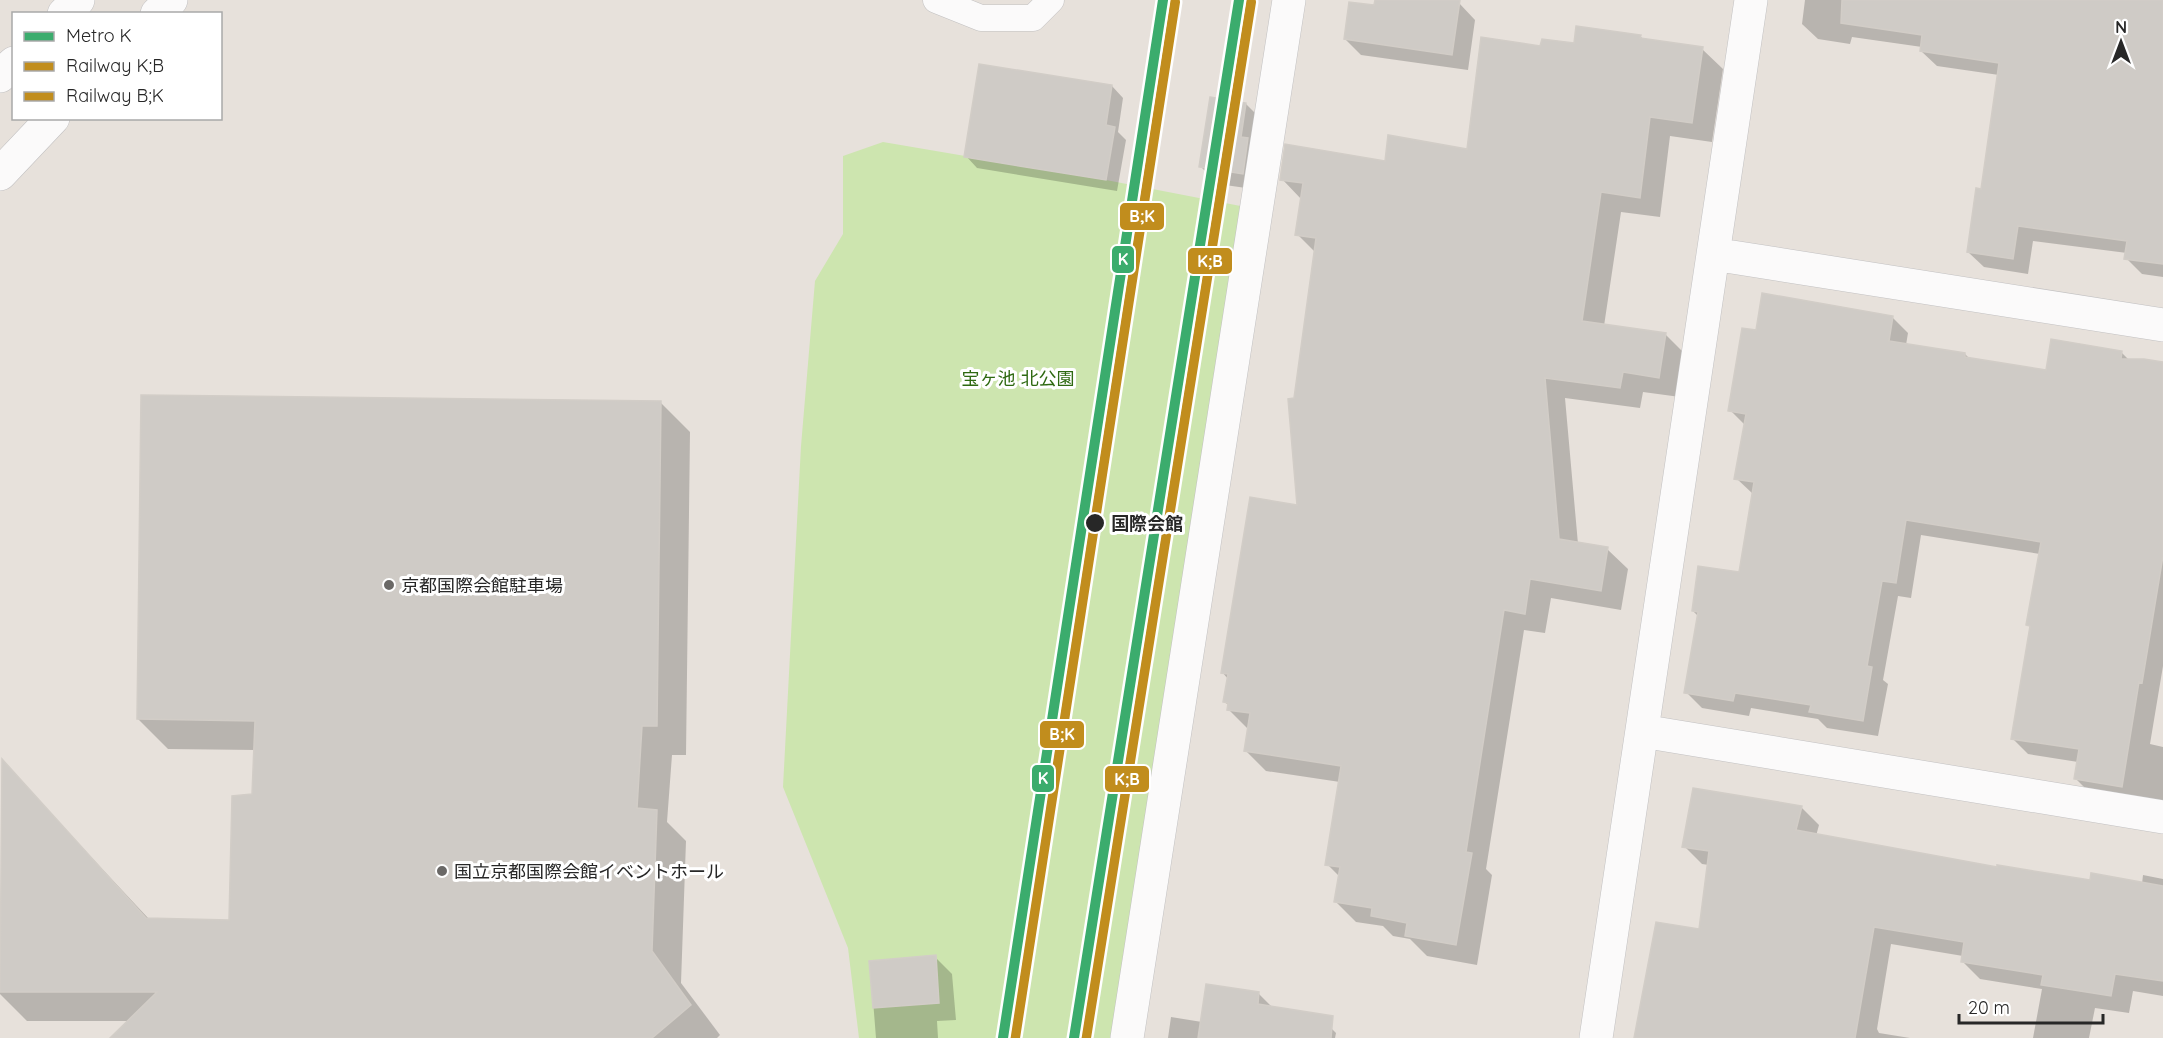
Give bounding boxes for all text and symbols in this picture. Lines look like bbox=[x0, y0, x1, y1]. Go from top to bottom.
legend bbox=[12, 12, 222, 120]
north arrow bbox=[2091, 12, 2151, 72]
text: N bbox=[2115, 17, 2127, 37]
text: Metro K bbox=[66, 24, 132, 47]
text: Railway K;B bbox=[66, 54, 164, 77]
text: Railway B;K bbox=[66, 84, 164, 107]
line badge: B;K bbox=[1119, 202, 1165, 231]
text: B;K bbox=[1129, 206, 1155, 226]
line badge: K bbox=[1111, 245, 1135, 274]
line badge: K;B bbox=[1187, 247, 1233, 275]
text: K bbox=[1118, 249, 1128, 269]
text: K;B bbox=[1197, 251, 1223, 271]
park label: 宝ヶ池 北公園 bbox=[962, 367, 1074, 390]
marker: 国際会館 bbox=[1084, 512, 1106, 534]
place label: 国際会館 bbox=[1111, 512, 1183, 535]
place label: 京都国際会館駐車場 bbox=[401, 574, 563, 597]
marker: 京都国際会館駐車場 bbox=[382, 578, 396, 592]
line badge: B;K bbox=[1039, 720, 1085, 749]
text: B;K bbox=[1049, 724, 1075, 744]
line badge: K bbox=[1031, 764, 1055, 793]
line badge: K;B bbox=[1104, 765, 1150, 793]
text: K bbox=[1038, 768, 1048, 788]
text: K;B bbox=[1114, 769, 1140, 789]
place label: 国立京都国際会館イベントホール bbox=[454, 860, 724, 883]
marker: 国立京都国際会館イベントホール bbox=[435, 864, 449, 878]
scale bar bbox=[1959, 987, 2103, 1025]
text: 20 m bbox=[1968, 996, 2010, 1019]

